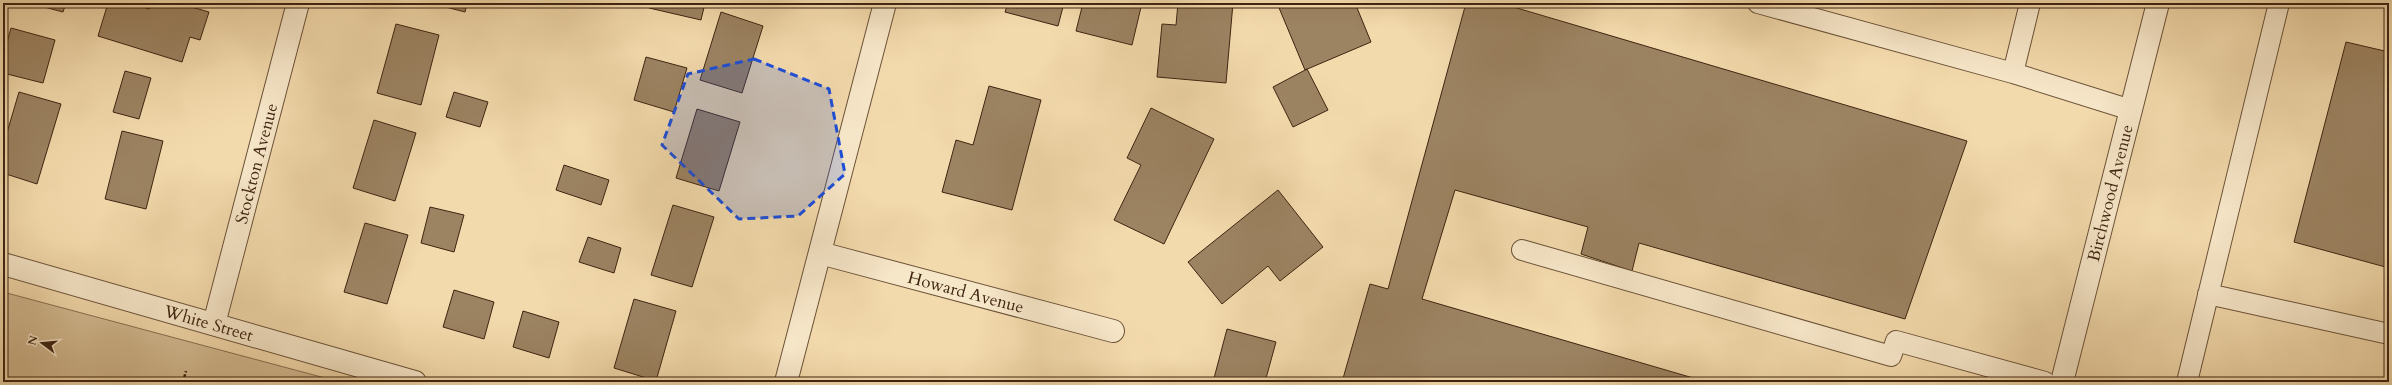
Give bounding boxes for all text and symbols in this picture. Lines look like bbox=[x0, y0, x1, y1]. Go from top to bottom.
street label: Stockton Avenue bbox=[230, 101, 283, 226]
street label: Birchwood Avenue bbox=[2082, 122, 2139, 264]
street label: Howard Avenue bbox=[905, 266, 1026, 319]
street label: White Street bbox=[160, 299, 256, 347]
north arrow bbox=[22, 323, 62, 363]
text: N bbox=[24, 333, 42, 347]

